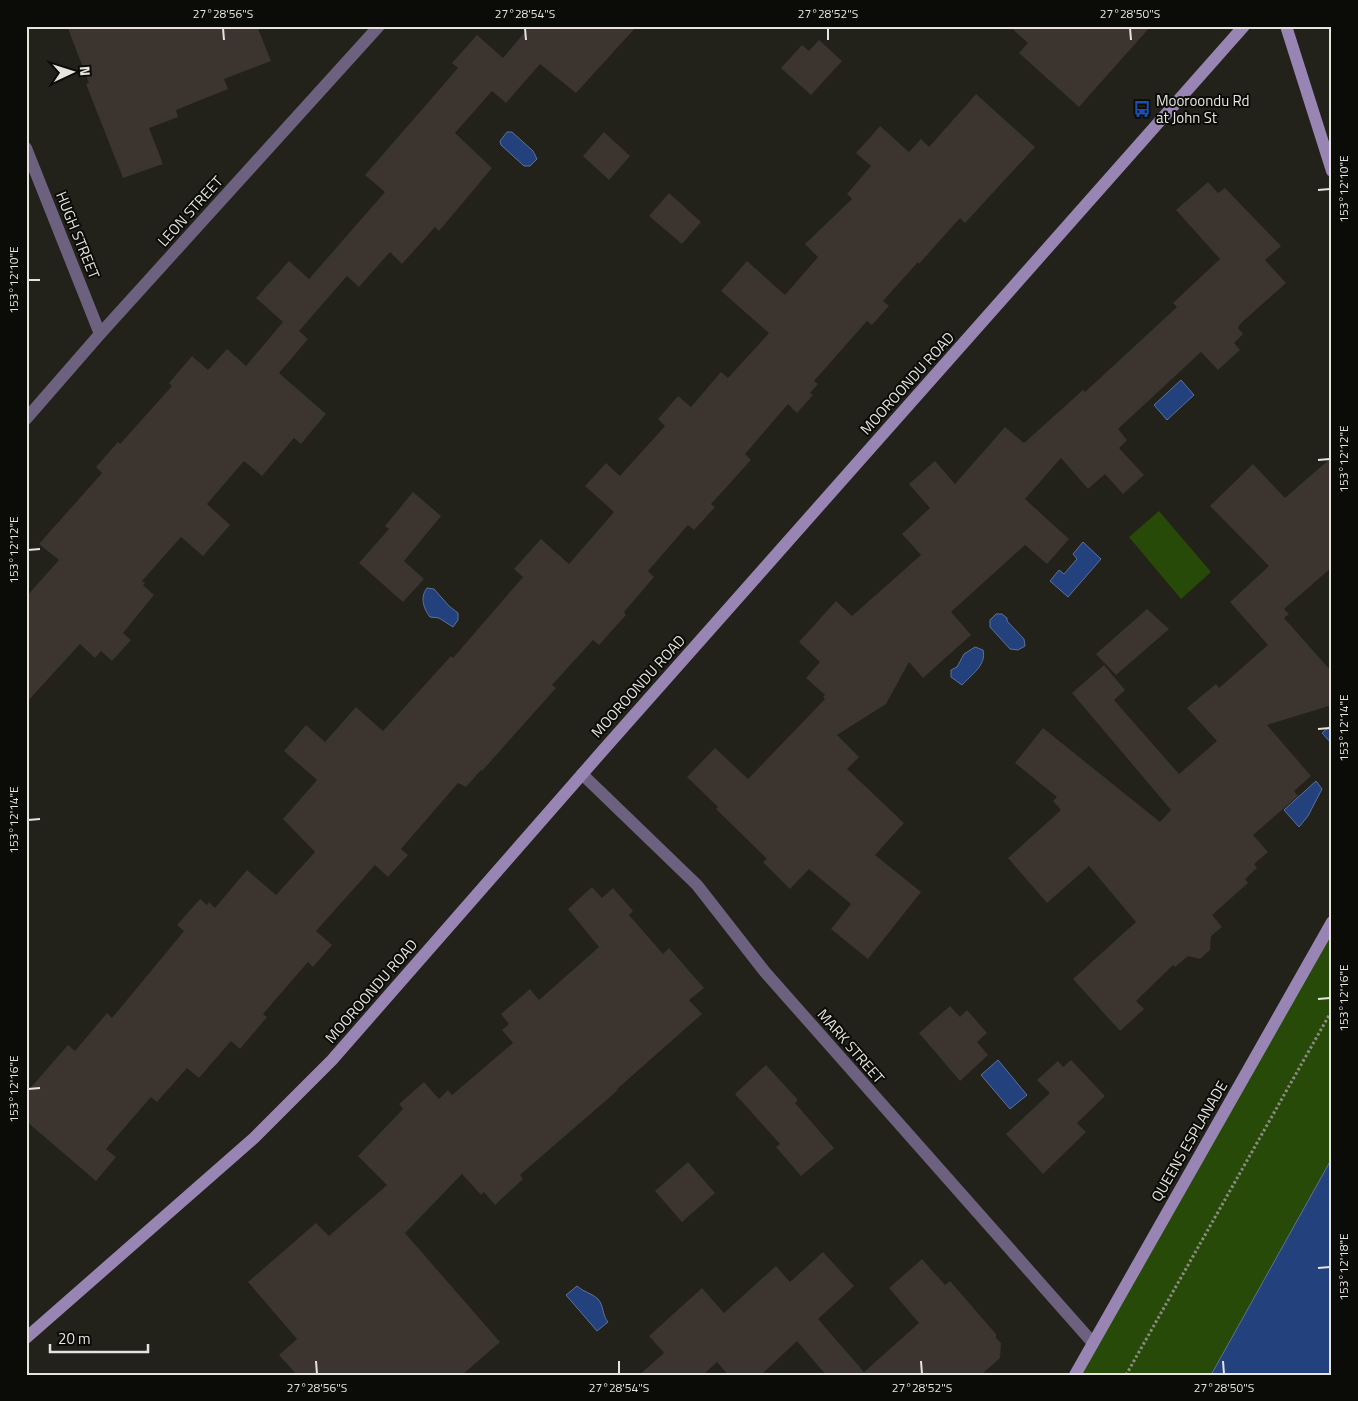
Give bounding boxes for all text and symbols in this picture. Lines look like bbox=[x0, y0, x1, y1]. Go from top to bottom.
text: 27°28'56"S bbox=[193, 4, 253, 23]
text: 27°28'54"S bbox=[495, 4, 555, 23]
text: 27°28'52"S bbox=[798, 4, 858, 23]
text: 27°28'50"S bbox=[1100, 4, 1160, 23]
north arrow bbox=[48, 48, 98, 98]
text: N bbox=[75, 65, 96, 77]
place label: Mooroondu Rd at John St bbox=[1156, 89, 1250, 129]
bus stop icon: Mooroondu Rd at John St bbox=[1132, 99, 1152, 119]
text: 153°12'10"E bbox=[1334, 155, 1353, 223]
street label: LEON STREET bbox=[152, 170, 228, 252]
street label: HUGH STREET bbox=[50, 188, 106, 282]
text: 153°12'10"E bbox=[4, 246, 23, 314]
street label: MOOROONDU ROAD bbox=[854, 326, 960, 440]
text: 153°12'12"E bbox=[1334, 425, 1353, 493]
text: 153°12'12"E bbox=[4, 516, 23, 584]
street label: MOOROONDU ROAD bbox=[585, 629, 691, 743]
text: 153°12'14"E bbox=[1334, 694, 1353, 762]
text: 153°12'14"E bbox=[4, 786, 23, 854]
street label: MOOROONDU ROAD bbox=[319, 934, 423, 1048]
text: 153°12'16"E bbox=[1334, 964, 1353, 1032]
street label: MARK STREET bbox=[812, 1004, 890, 1088]
text: 153°12'16"E bbox=[4, 1055, 23, 1123]
street label: QUEENS ESPLANADE bbox=[1145, 1076, 1233, 1206]
text: 153°12'18"E bbox=[1334, 1233, 1353, 1301]
scale bar bbox=[50, 1321, 148, 1353]
text: 20 m bbox=[58, 1327, 91, 1350]
text: 27°28'56"S bbox=[287, 1378, 347, 1397]
text: 27°28'54"S bbox=[589, 1378, 649, 1397]
text: 27°28'52"S bbox=[892, 1378, 952, 1397]
text: 27°28'50"S bbox=[1194, 1378, 1254, 1397]

